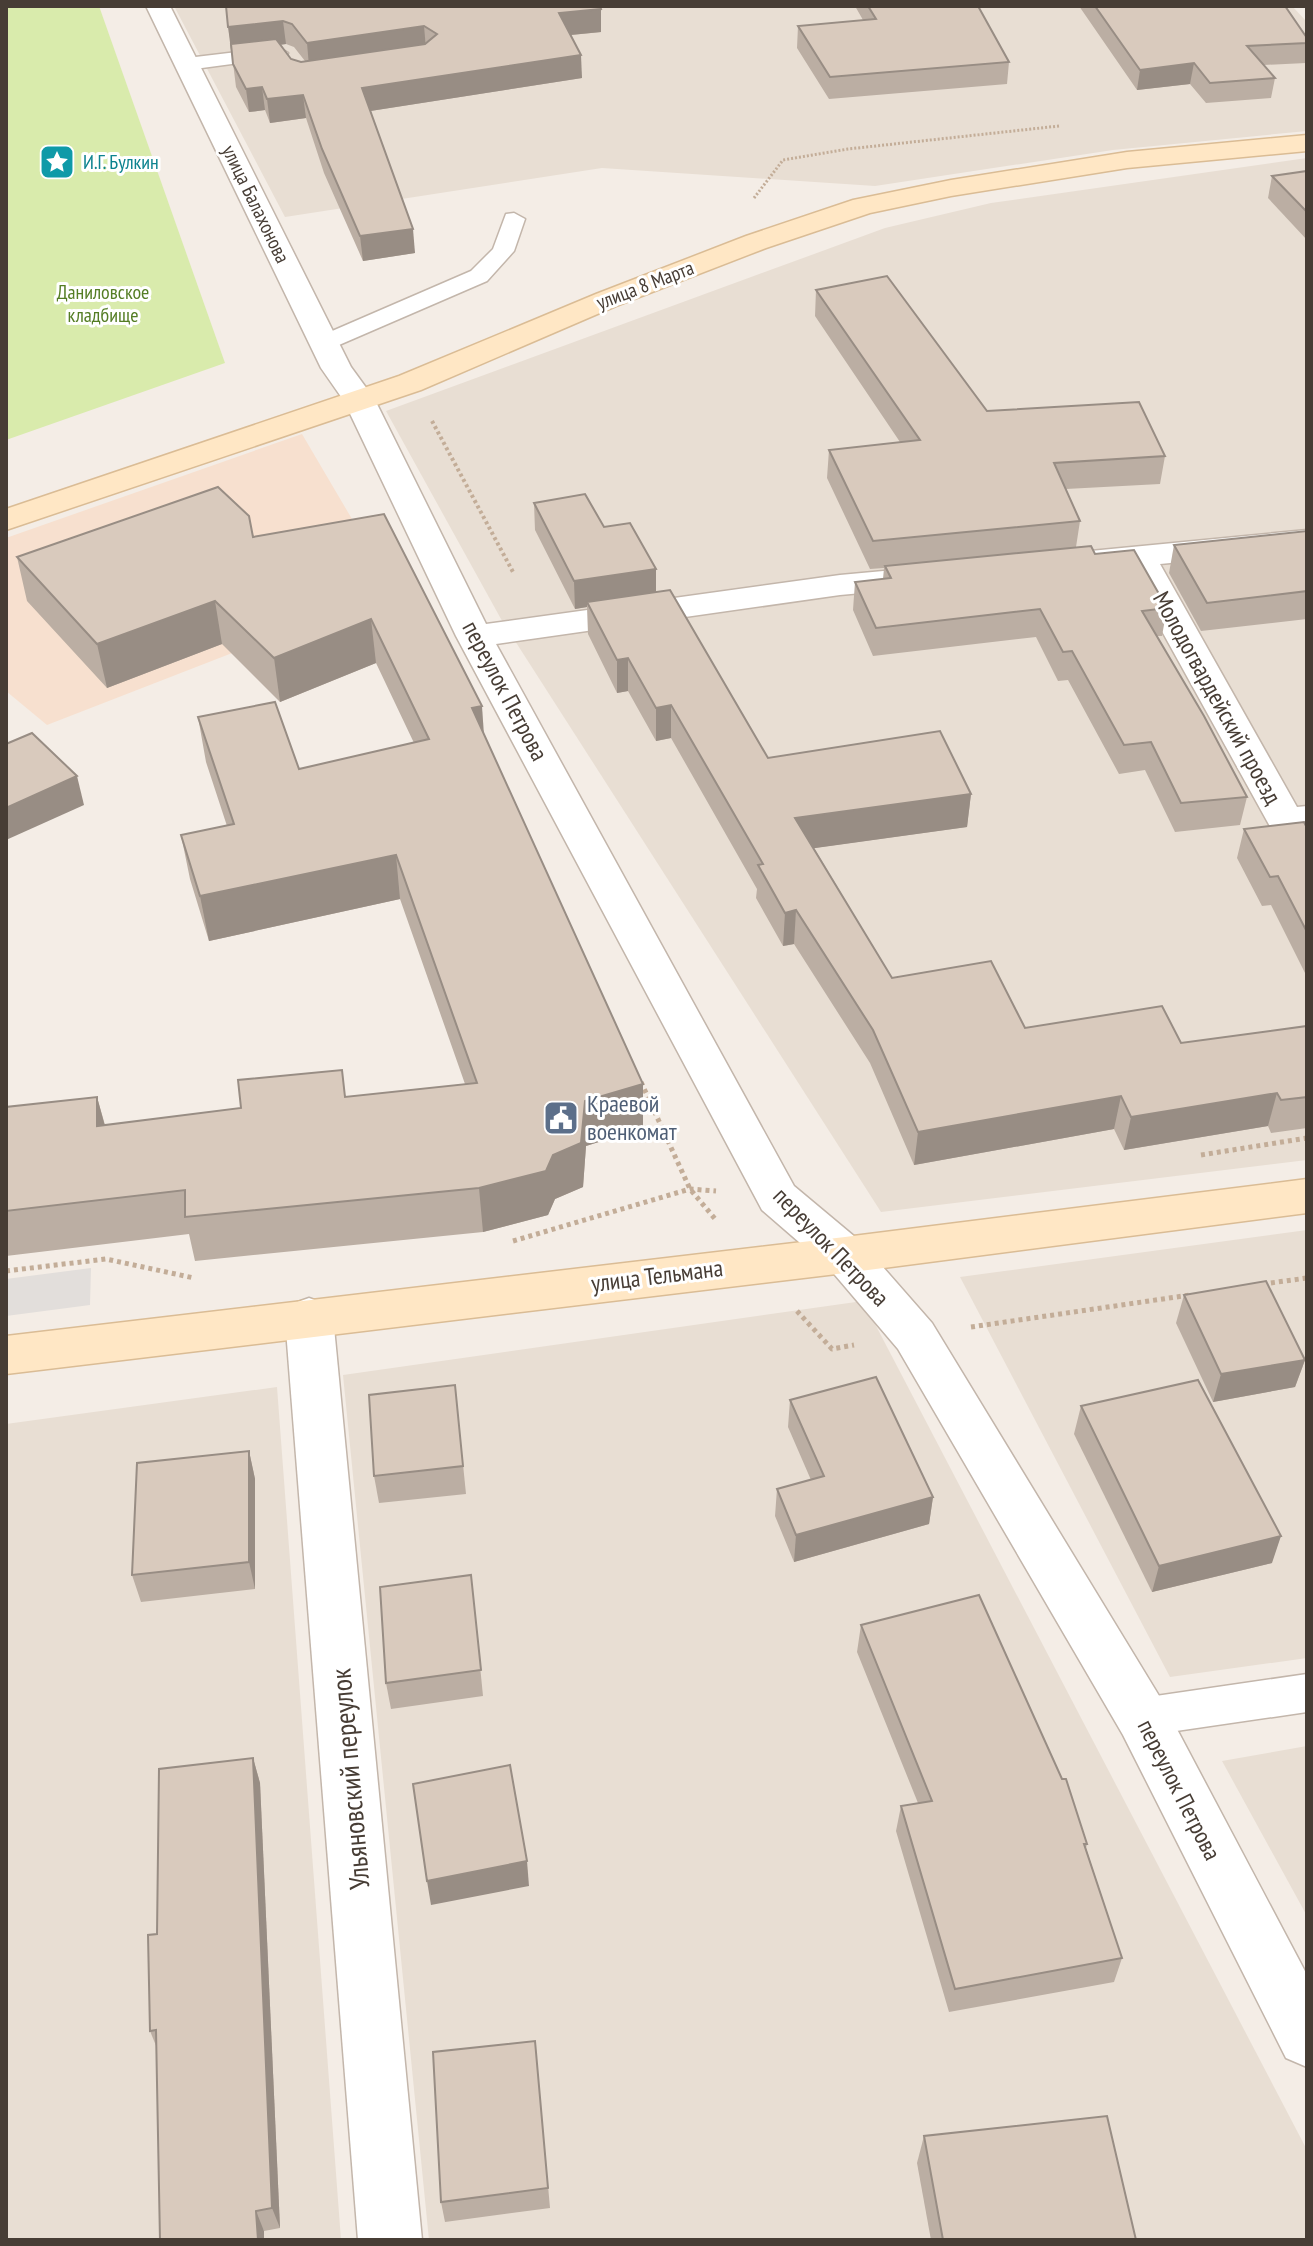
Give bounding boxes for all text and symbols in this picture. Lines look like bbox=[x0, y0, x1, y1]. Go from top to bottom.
street label: улица Балахонова bbox=[216, 141, 296, 267]
place icon: И.Г. Булкин bbox=[38, 143, 76, 181]
place label: И.Г. Булкин bbox=[83, 149, 159, 175]
street label: улица 8 Марта bbox=[593, 255, 697, 315]
park label: Даниловское кладбище bbox=[57, 279, 149, 328]
street label: Молодогвардейский проезд bbox=[1146, 586, 1289, 810]
street label: переулок Петрова bbox=[456, 616, 555, 766]
place label: Краевой военкомат bbox=[587, 1088, 677, 1147]
public building icon: Краевой военкомат bbox=[542, 1099, 580, 1137]
street label: переулок Петрова bbox=[767, 1181, 896, 1313]
street label: улица Тельмана bbox=[589, 1252, 725, 1299]
street label: Ульяновский переулок bbox=[321, 1667, 378, 1891]
street label: переулок Петрова bbox=[1131, 1714, 1228, 1865]

